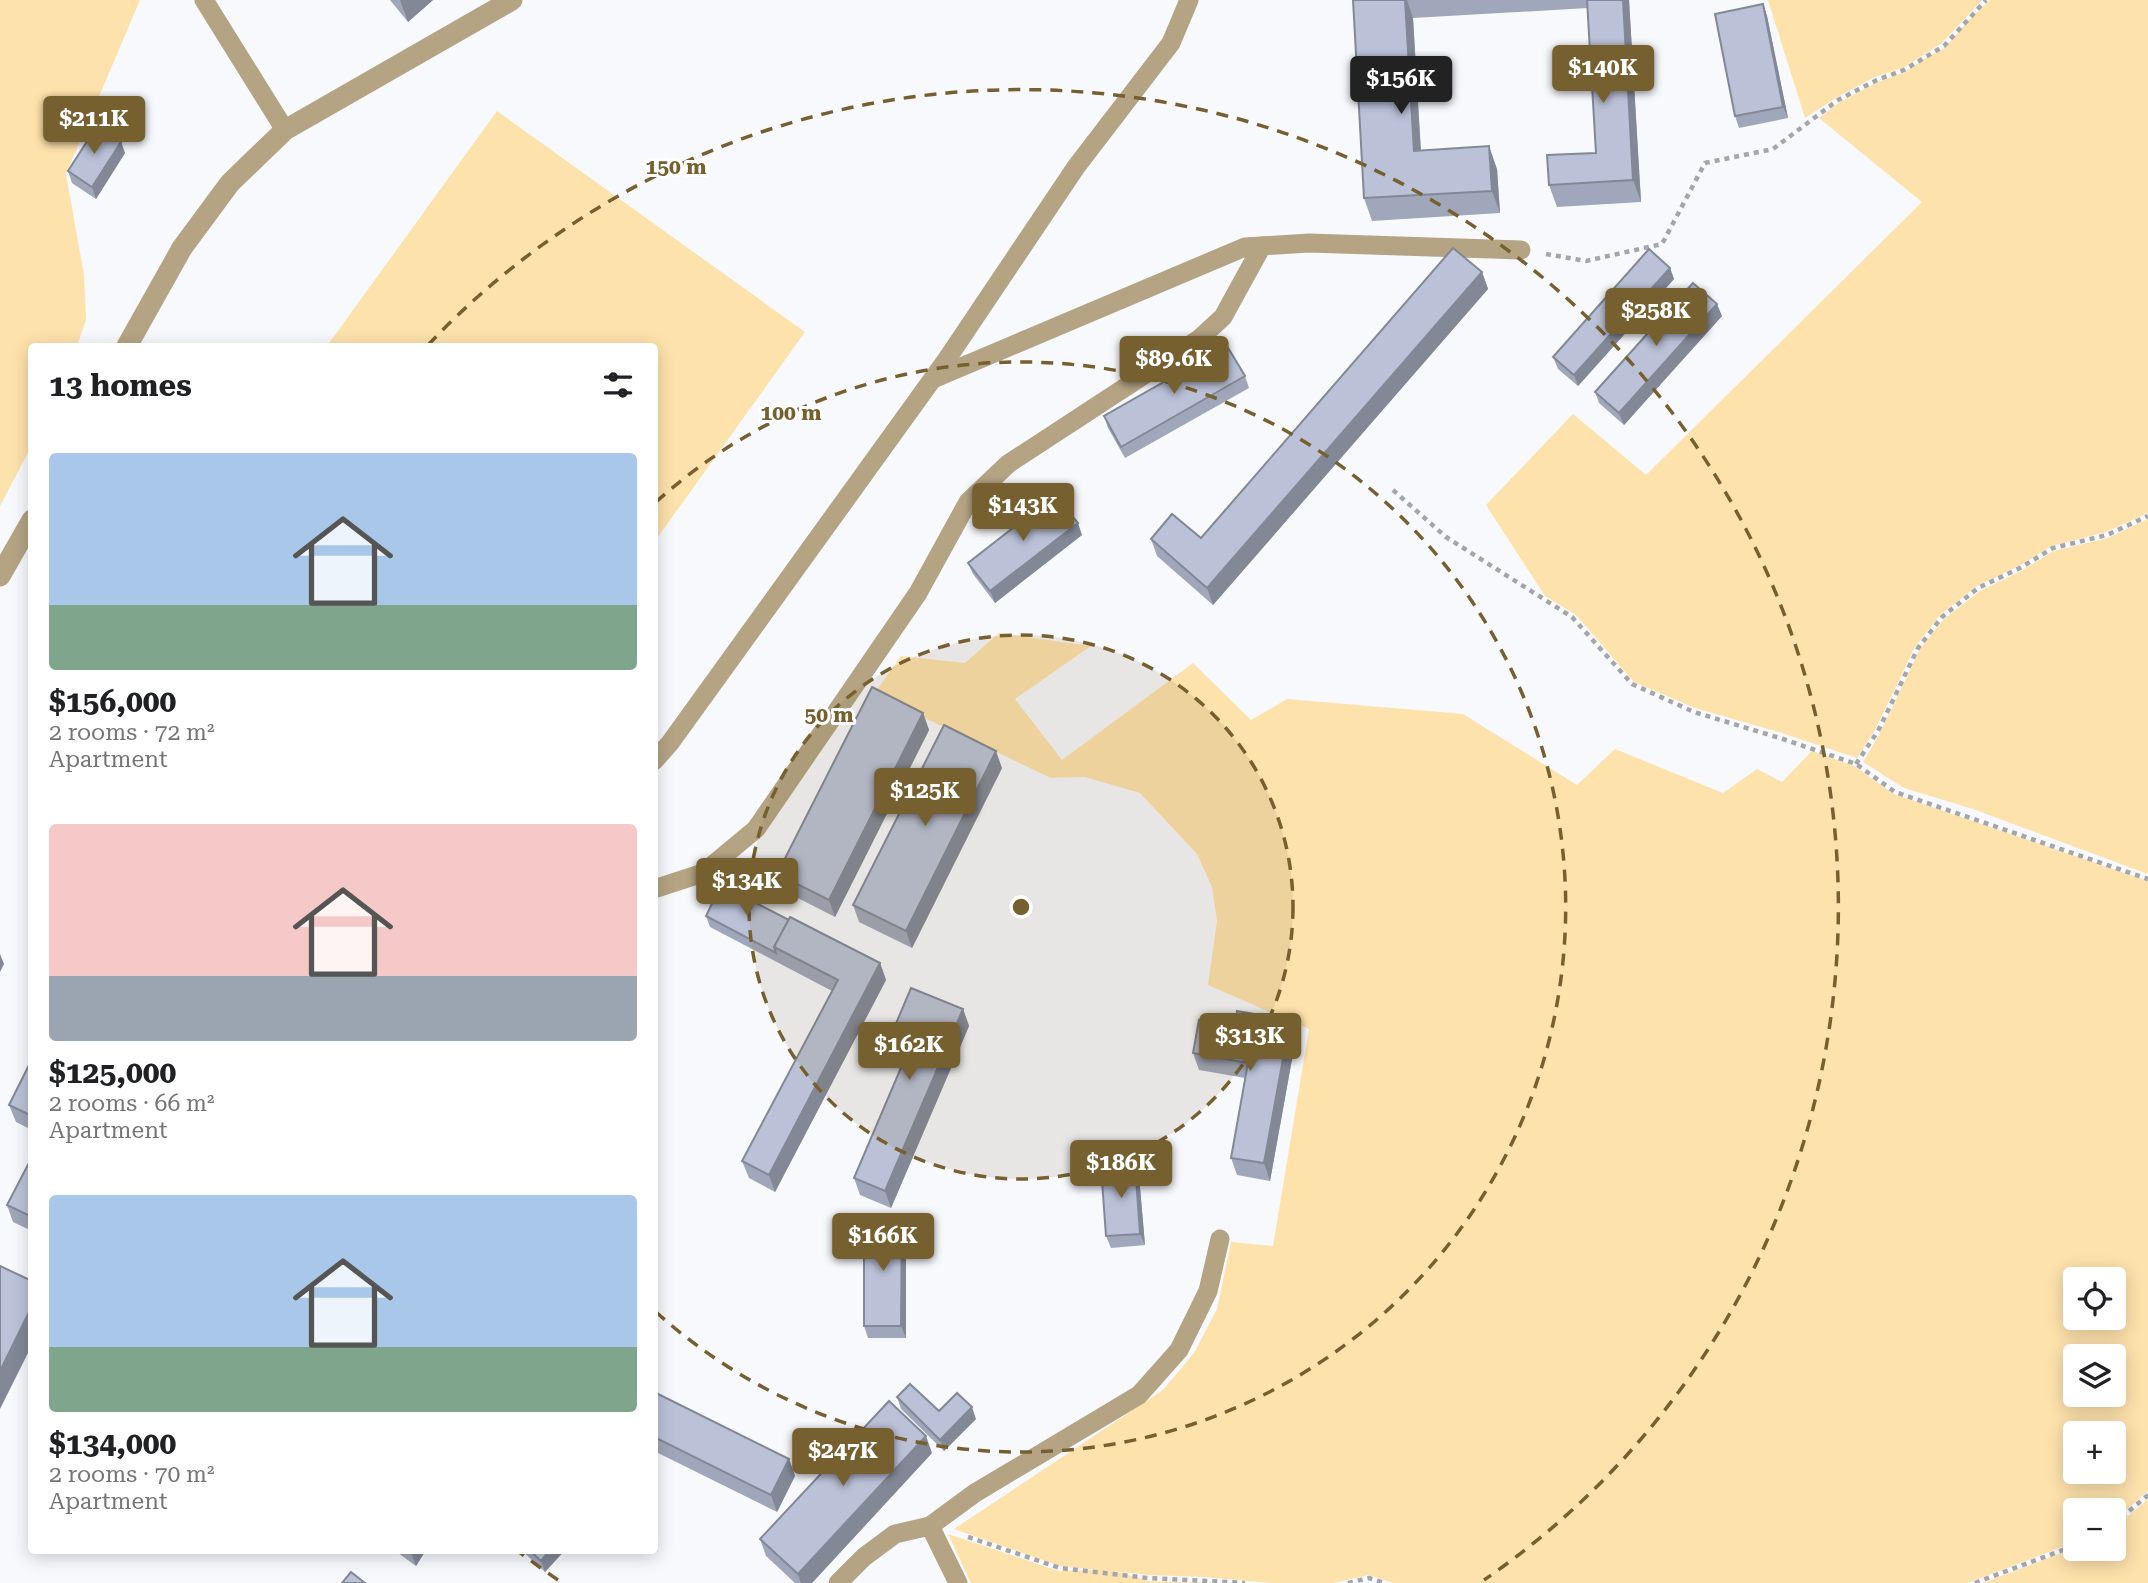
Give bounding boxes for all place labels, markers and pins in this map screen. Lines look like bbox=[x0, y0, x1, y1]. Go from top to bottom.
pin: $140K bbox=[1554, 46, 1652, 105]
pin: $156K bbox=[1352, 57, 1450, 116]
pin: $211K bbox=[45, 96, 143, 156]
pin: $258K bbox=[1607, 288, 1705, 348]
pin: $89.6K bbox=[1117, 336, 1231, 396]
pin: $143K bbox=[974, 484, 1072, 543]
pin: $125K bbox=[876, 768, 974, 828]
pin: $134K bbox=[698, 858, 796, 918]
centre of rings bbox=[1009, 895, 1033, 919]
pin: $313K bbox=[1201, 1014, 1299, 1073]
pin: $162K bbox=[860, 1023, 958, 1082]
pin: $186K bbox=[1072, 1140, 1170, 1200]
pin: $166K bbox=[834, 1214, 932, 1273]
pin: $247K bbox=[794, 1428, 892, 1488]

